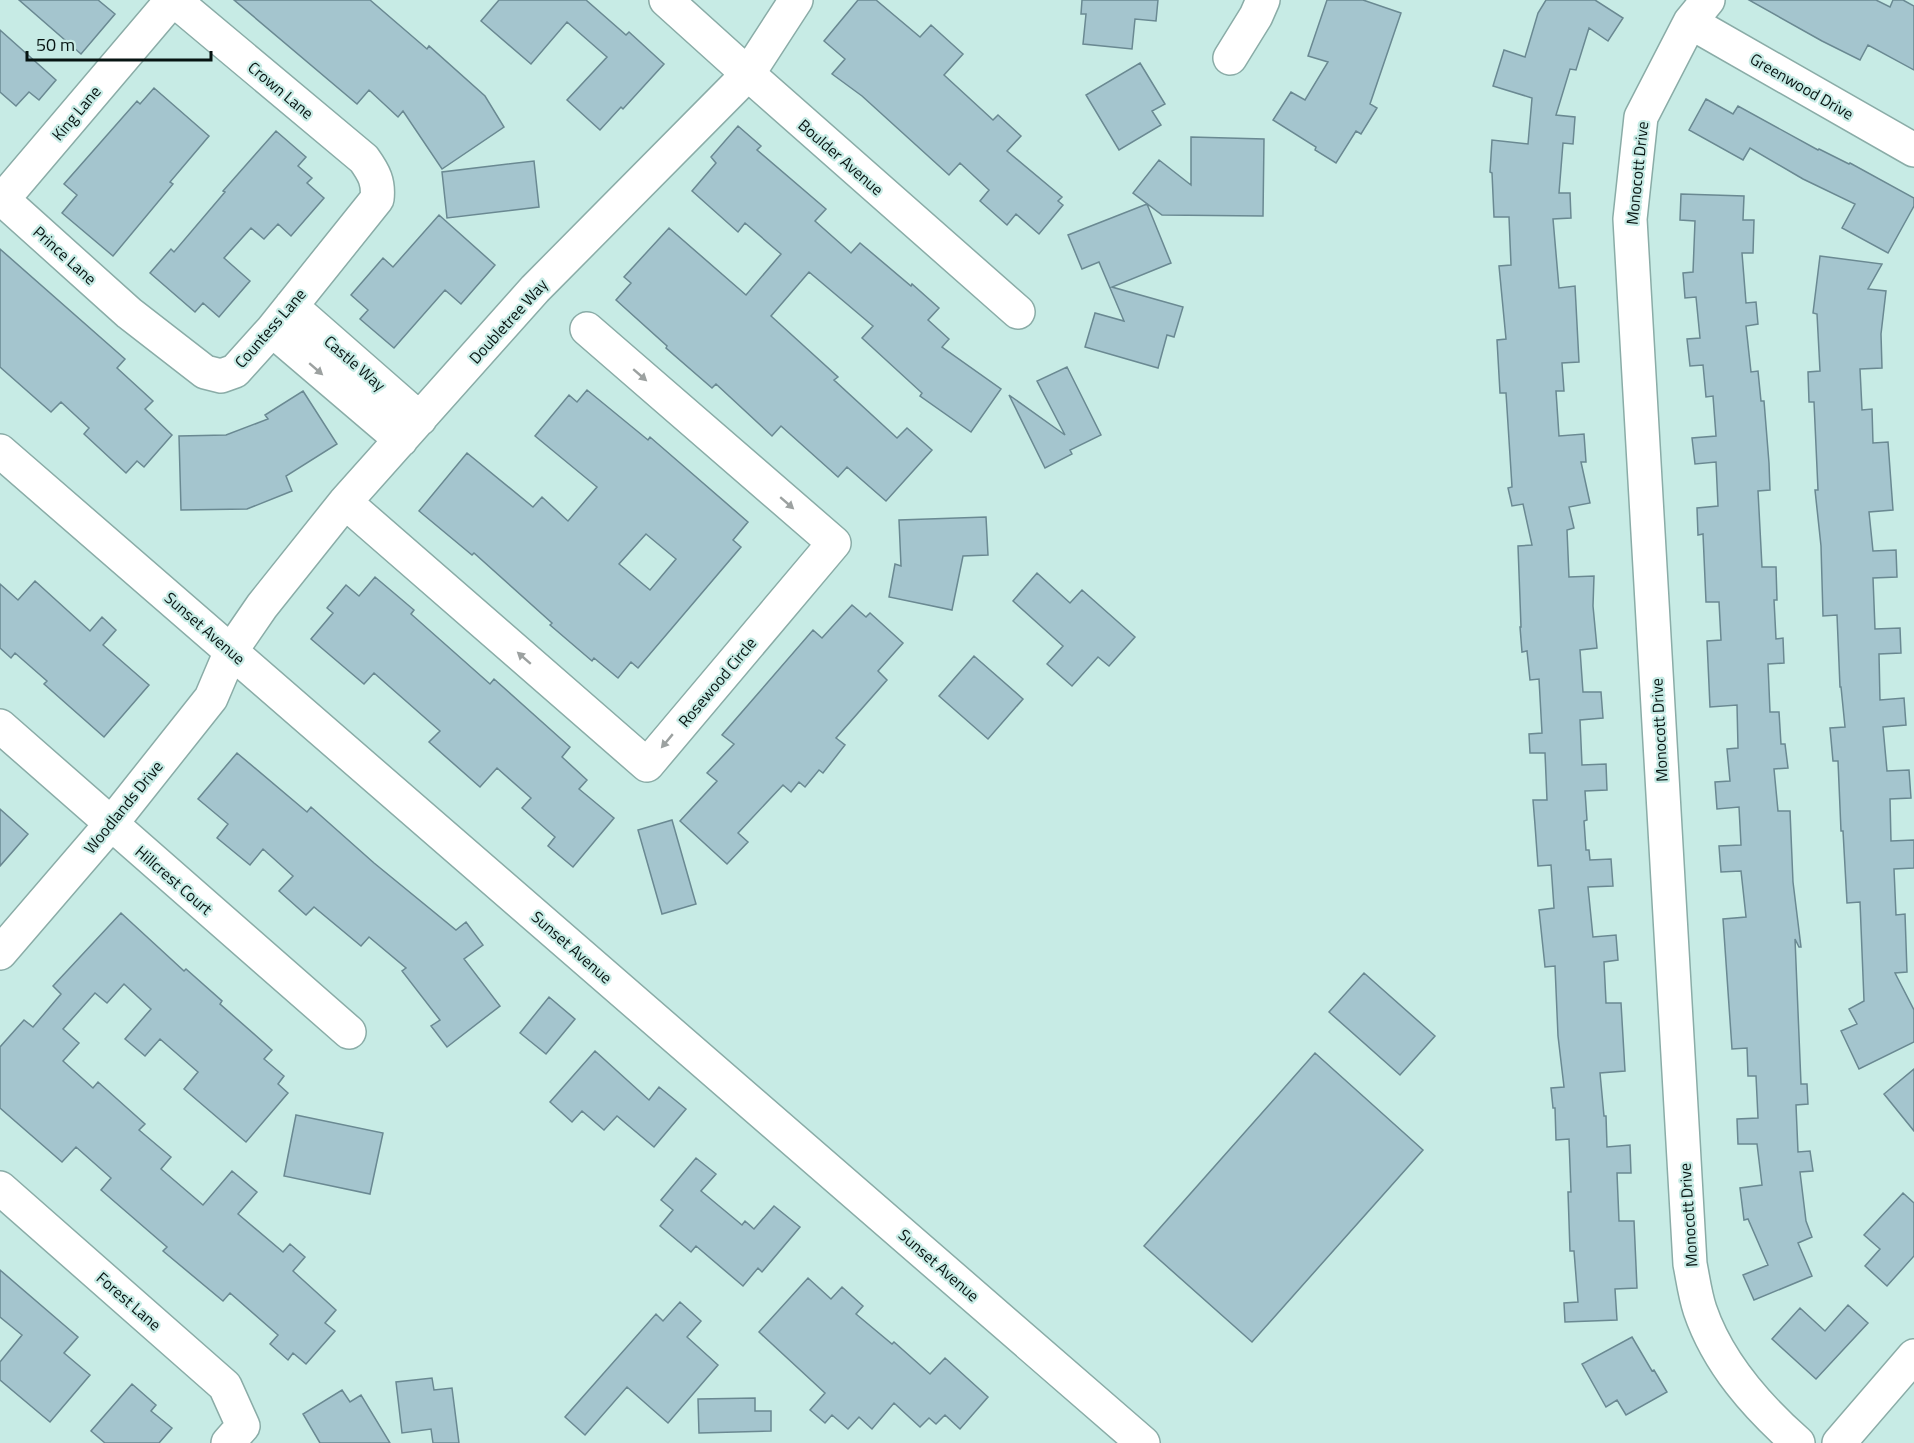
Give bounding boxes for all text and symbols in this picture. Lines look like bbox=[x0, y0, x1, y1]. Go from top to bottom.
scale bar bbox=[27, 24, 212, 62]
text: 50 m bbox=[36, 31, 75, 58]
street label: Greenwood Drive bbox=[1746, 47, 1858, 125]
street label: Crown Lane bbox=[243, 55, 319, 125]
street label: King Lane bbox=[46, 80, 106, 146]
street label: Boulder Avenue bbox=[793, 113, 889, 201]
street label: Monocott Drive bbox=[1620, 120, 1654, 226]
street label: Prince Lane bbox=[28, 220, 102, 290]
street label: Doubletree Way bbox=[463, 273, 553, 369]
street label: Countess Lane bbox=[229, 283, 311, 373]
street label: Castle Way bbox=[319, 329, 391, 397]
one-way arrow bbox=[308, 362, 324, 375]
one-way arrow bbox=[632, 368, 647, 381]
one-way arrow bbox=[780, 496, 795, 510]
street label: Sunset Avenue bbox=[159, 586, 251, 670]
street label: Rosewood Circle bbox=[672, 632, 762, 732]
one-way arrow bbox=[517, 652, 532, 665]
street label: Monocott Drive bbox=[1644, 678, 1674, 782]
one-way arrow bbox=[661, 733, 674, 748]
street label: Woodlands Drive bbox=[78, 755, 168, 859]
street label: Hillcrest Court bbox=[130, 840, 218, 921]
street label: Sunset Avenue bbox=[526, 905, 618, 989]
street label: Monocott Drive bbox=[1672, 1162, 1704, 1268]
street label: Sunset Avenue bbox=[893, 1223, 985, 1307]
street label: Forest Lane bbox=[91, 1266, 167, 1336]

